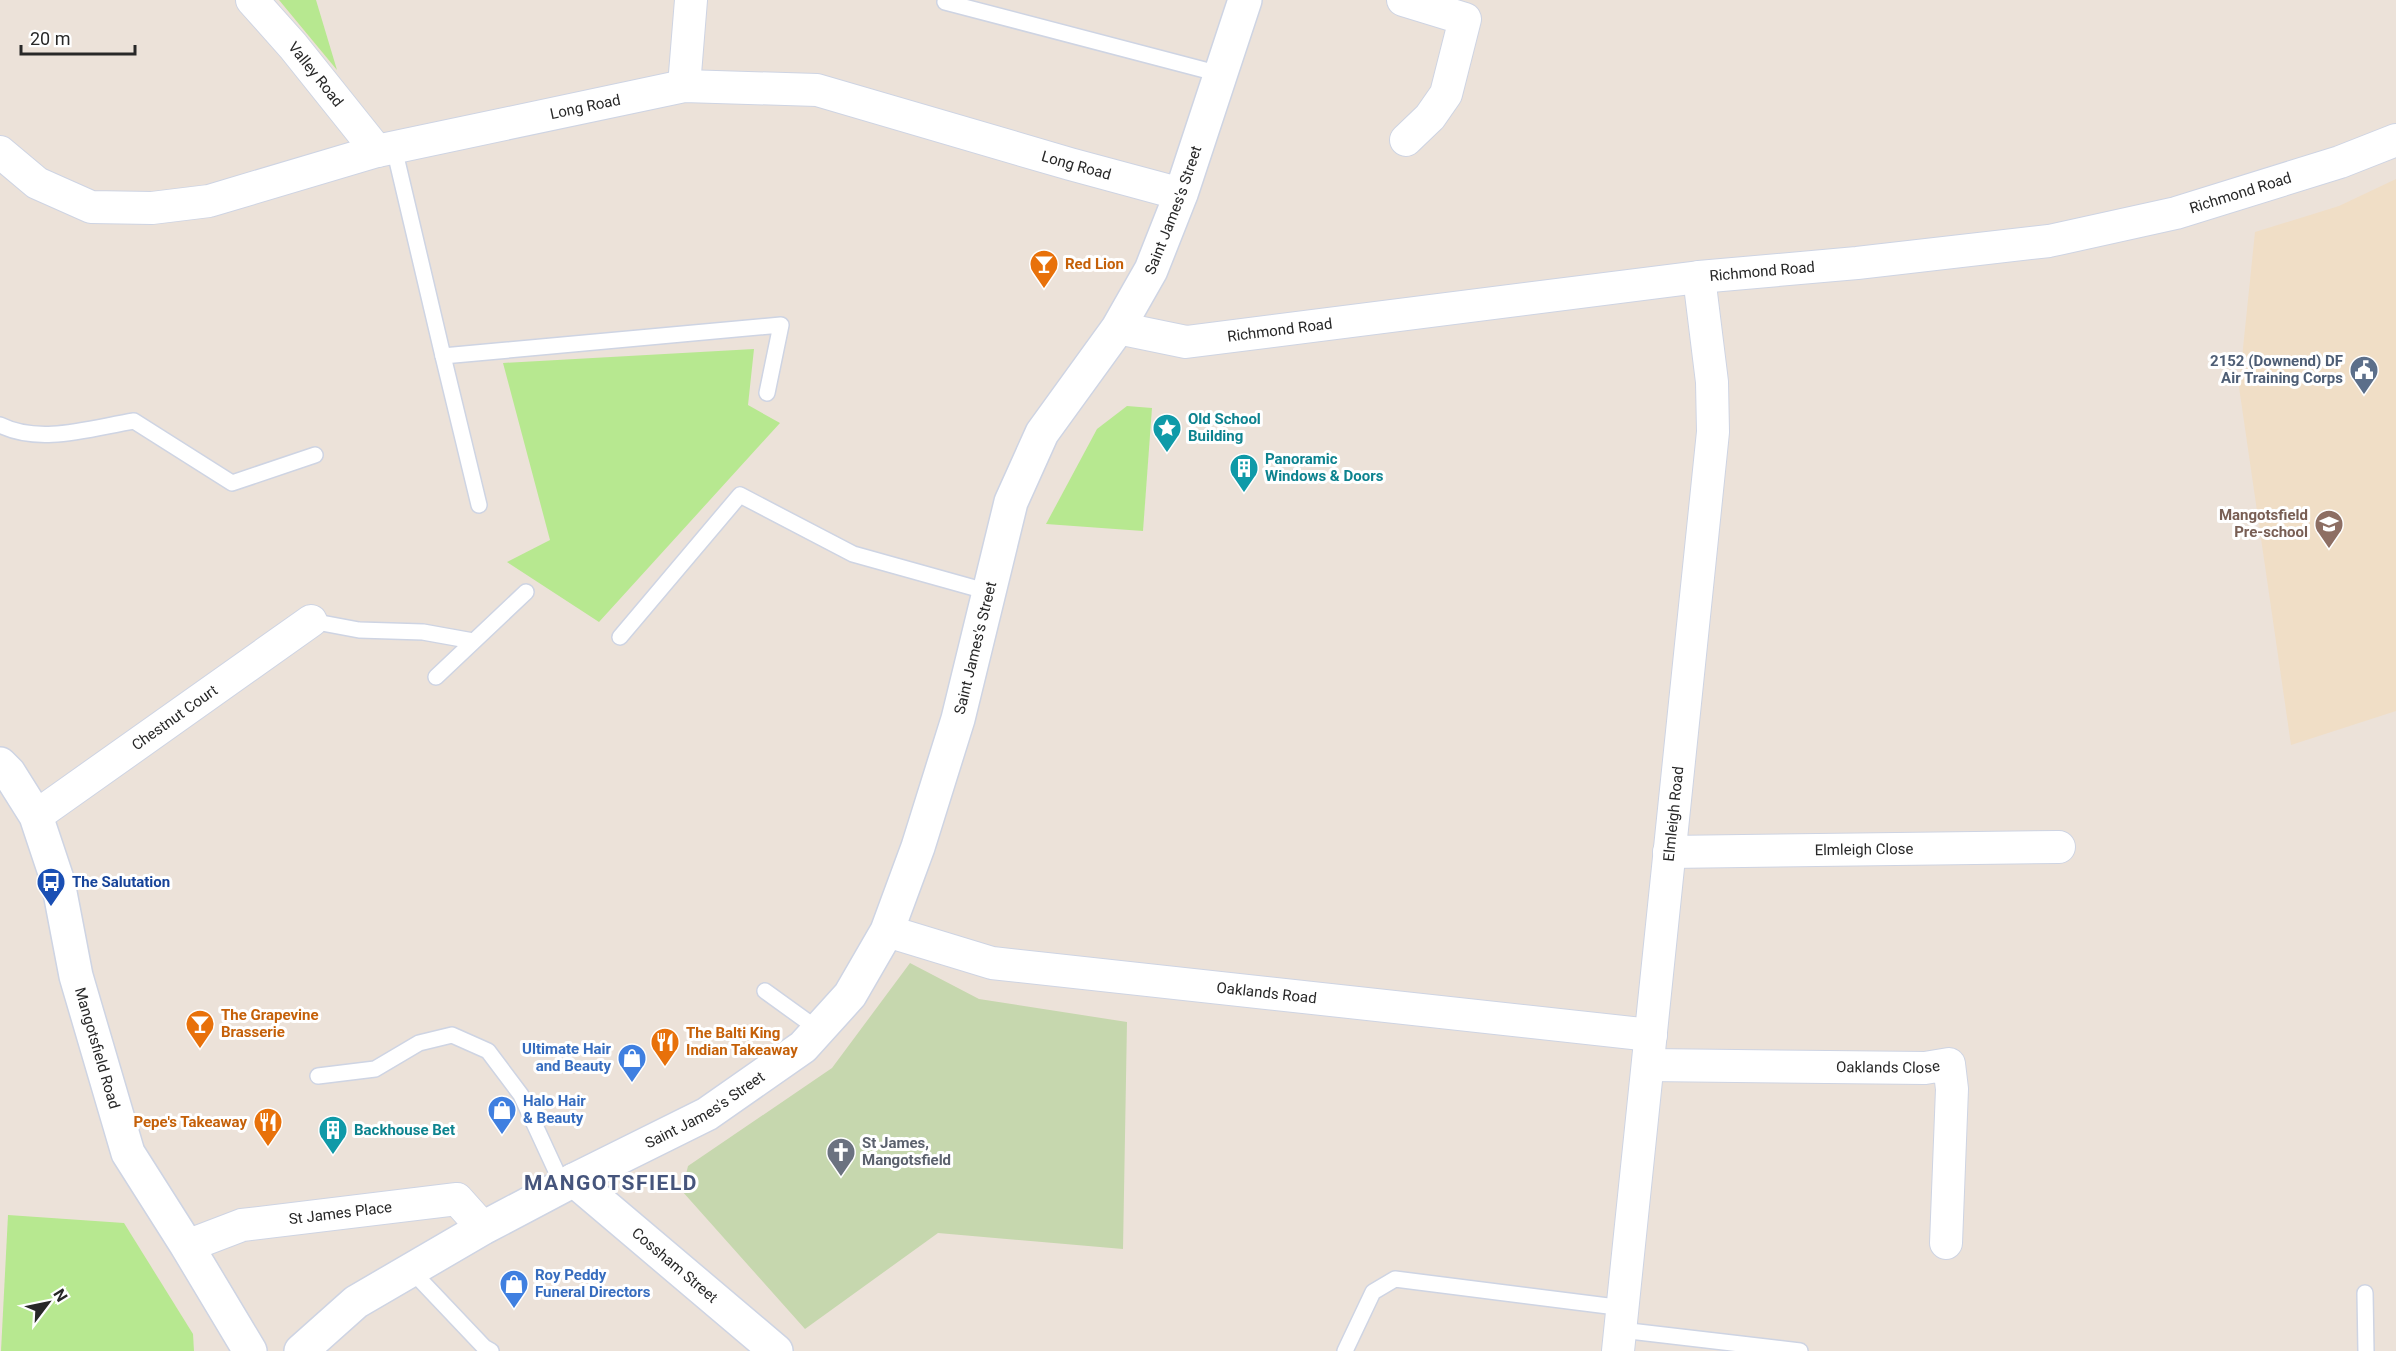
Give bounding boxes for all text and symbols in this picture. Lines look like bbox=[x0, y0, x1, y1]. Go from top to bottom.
scale bar bbox=[21, 18, 135, 56]
text: 20 m bbox=[30, 28, 70, 49]
street label: Valley Road bbox=[284, 38, 347, 110]
street label: Long Road bbox=[548, 91, 622, 123]
street label: Saint James's Street bbox=[1141, 143, 1205, 277]
street label: Long Road bbox=[1039, 147, 1113, 184]
street label: Richmond Road bbox=[2187, 169, 2294, 217]
bar icon: Red Lion bbox=[1028, 248, 1060, 290]
place label: Red Lion bbox=[1065, 255, 1124, 273]
street label: Richmond Road bbox=[1709, 258, 1816, 285]
street label: Richmond Road bbox=[1226, 315, 1333, 346]
place label: 2152 (Downend) DF Air Training Corps bbox=[2210, 352, 2343, 387]
public building icon: 2152 (Downend) DF Air Training Corps bbox=[2348, 354, 2380, 396]
place label: Old School Building bbox=[1188, 410, 1261, 445]
place icon: Old School Building bbox=[1151, 412, 1183, 454]
place label: Panoramic Windows & Doors bbox=[1265, 450, 1384, 485]
building icon: Panoramic Windows & Doors bbox=[1228, 452, 1260, 494]
place label: Mangotsfield Pre-school bbox=[2219, 506, 2308, 541]
school or university icon: Mangotsfield Pre-school bbox=[2313, 508, 2345, 550]
street label: Saint James's Street bbox=[950, 579, 1000, 716]
street label: Chestnut Court bbox=[128, 681, 221, 754]
street label: Elmleigh Road bbox=[1660, 765, 1687, 862]
street label: Elmleigh Close bbox=[1814, 840, 1914, 859]
bus stop icon: The Salutation bbox=[35, 866, 67, 908]
place label: The Salutation bbox=[72, 873, 170, 891]
street label: Oaklands Road bbox=[1216, 979, 1318, 1007]
street label: Mangotsfield Road bbox=[71, 985, 124, 1111]
place label: The Grapevine Brasserie bbox=[221, 1006, 319, 1041]
bar icon: The Grapevine Brasserie bbox=[184, 1008, 216, 1050]
place label: The Balti King Indian Takeaway bbox=[686, 1024, 798, 1059]
restaurant icon: The Balti King Indian Takeaway bbox=[649, 1026, 681, 1068]
place label: Ultimate Hair and Beauty bbox=[522, 1040, 611, 1075]
shop icon: Ultimate Hair and Beauty bbox=[616, 1042, 648, 1084]
street label: Oaklands Close bbox=[1836, 1057, 1941, 1077]
street label: Saint James's Street bbox=[642, 1068, 768, 1152]
place label: Halo Hair & Beauty bbox=[523, 1092, 586, 1127]
shop icon: Halo Hair & Beauty bbox=[486, 1094, 518, 1136]
restaurant icon: Pepe's Takeaway bbox=[252, 1106, 284, 1148]
place label: Pepe's Takeaway bbox=[133, 1113, 247, 1131]
building icon: Backhouse Bet bbox=[317, 1114, 349, 1156]
place label: Backhouse Bet bbox=[354, 1121, 455, 1139]
place label: St James, Mangotsfield bbox=[862, 1134, 951, 1169]
church icon: St James, Mangotsfield bbox=[825, 1136, 857, 1178]
district label: MANGOTSFIELD bbox=[524, 1171, 698, 1195]
street label: St James Place bbox=[288, 1198, 393, 1228]
street label: Cossham Street bbox=[628, 1224, 721, 1307]
place label: Roy Peddy Funeral Directors bbox=[535, 1266, 651, 1301]
shop icon: Roy Peddy Funeral Directors bbox=[498, 1268, 530, 1310]
north arrow bbox=[18, 1273, 78, 1333]
text: N bbox=[49, 1285, 71, 1305]

